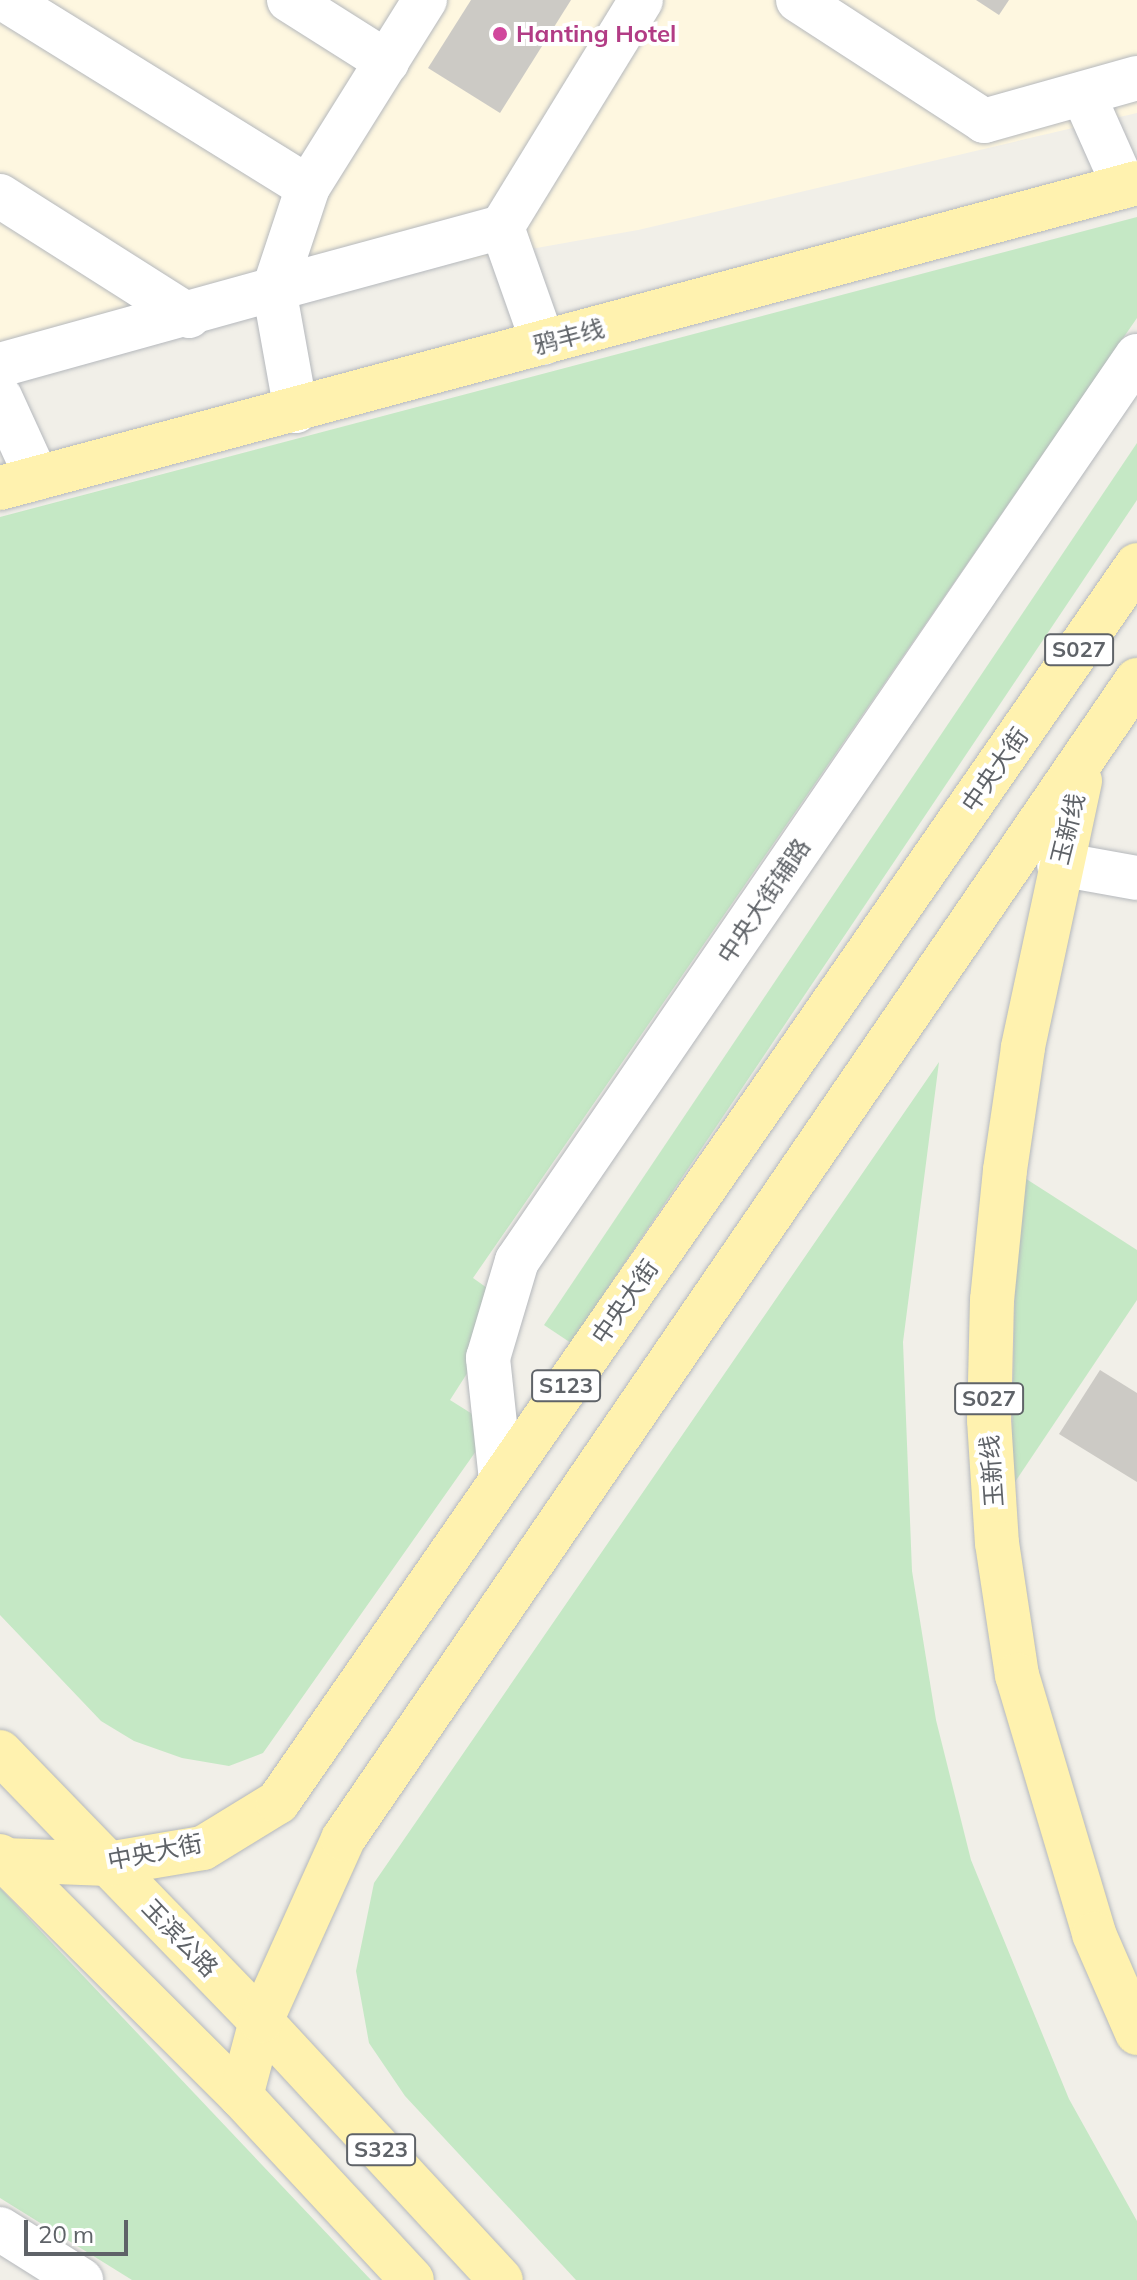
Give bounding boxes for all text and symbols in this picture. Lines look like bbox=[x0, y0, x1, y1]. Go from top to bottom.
place label: Hanting Hotel bbox=[516, 20, 676, 48]
marker: Hanting Hotel bbox=[491, 25, 509, 43]
street label: 鸦丰线 bbox=[530, 314, 608, 360]
road number: S027 bbox=[1043, 632, 1115, 668]
street label: 中央大街 bbox=[956, 722, 1034, 818]
street label: 玉新线 bbox=[1045, 791, 1091, 867]
street label: 中央大街辅路 bbox=[712, 833, 816, 969]
street label: 中央大街 bbox=[586, 1254, 664, 1350]
road number: S123 bbox=[530, 1368, 602, 1404]
road number: S027 bbox=[953, 1381, 1025, 1417]
street label: 玉新线 bbox=[975, 1434, 1009, 1508]
street label: 中央大街 bbox=[105, 1829, 205, 1875]
street label: 玉滨公路 bbox=[136, 1893, 224, 1983]
road number: S323 bbox=[345, 2132, 417, 2168]
scale bar bbox=[28, 2204, 132, 2254]
text: 20 m bbox=[38, 2219, 94, 2249]

